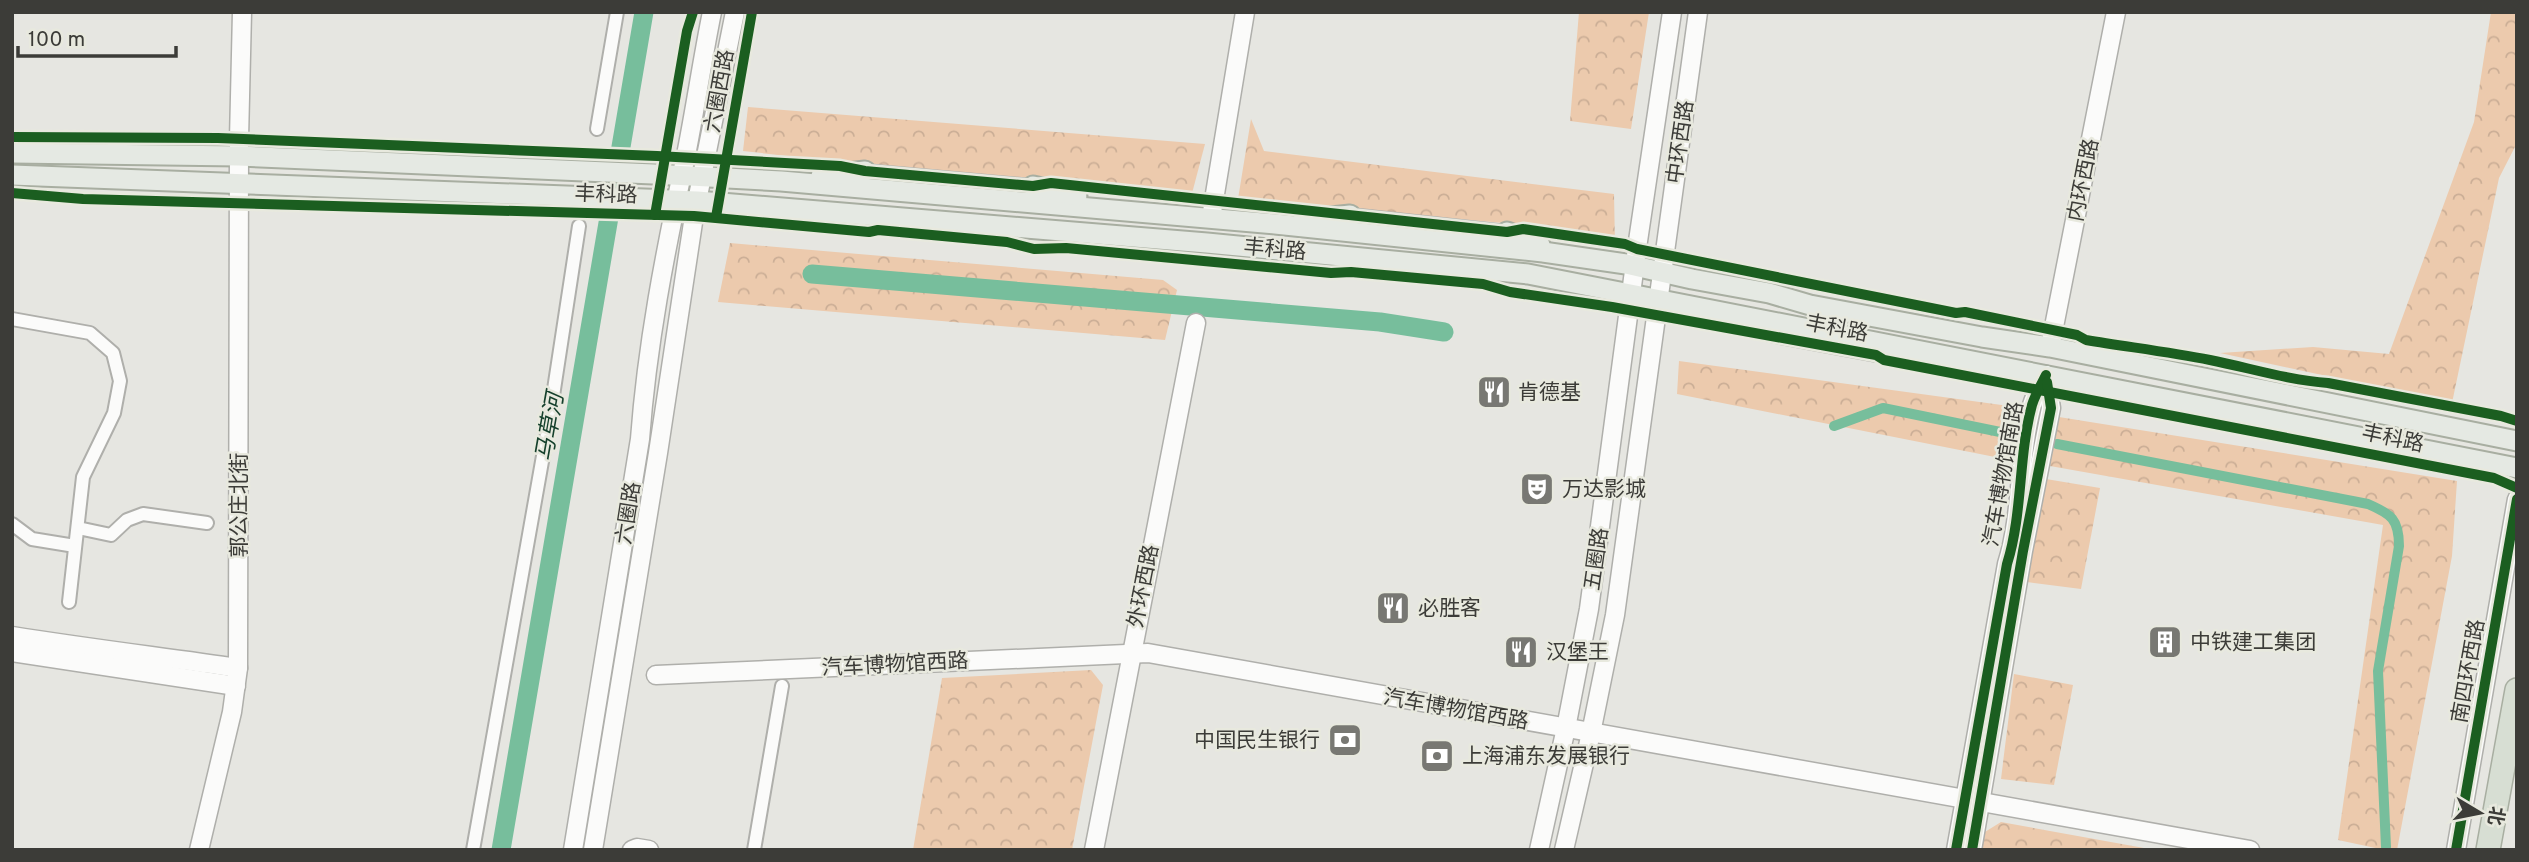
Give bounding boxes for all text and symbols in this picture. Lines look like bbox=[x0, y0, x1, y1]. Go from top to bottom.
scale bar bbox=[18, 14, 175, 58]
text: 100 m bbox=[28, 27, 85, 54]
street label: 六圈西路 bbox=[700, 48, 741, 135]
street label: 中环西路 bbox=[1662, 99, 1701, 186]
street label: 内环西路 bbox=[2063, 136, 2106, 224]
street label: 丰科路 bbox=[574, 181, 638, 210]
street label: 丰科路 bbox=[1242, 234, 1307, 267]
street label: 丰科路 bbox=[1803, 310, 1870, 349]
restaurant icon: 肯德基 bbox=[1475, 373, 1513, 411]
place label: 肯德基 bbox=[1518, 380, 1581, 407]
water label: 马草河 bbox=[531, 387, 572, 464]
street label: 汽车博物馆南路 bbox=[1978, 400, 2031, 549]
street label: 丰科路 bbox=[2359, 420, 2426, 459]
street label: 郭公庄北街 bbox=[227, 453, 254, 558]
theatre icon: 万达影城 bbox=[1518, 470, 1556, 508]
place label: 万达影城 bbox=[1562, 477, 1646, 504]
street label: 六圈路 bbox=[611, 480, 648, 546]
street label: 五圈路 bbox=[1580, 526, 1615, 592]
street label: 外环西路 bbox=[1123, 542, 1166, 630]
restaurant icon: 必胜客 bbox=[1374, 589, 1412, 627]
place label: 必胜客 bbox=[1418, 596, 1481, 623]
street label: 南四环西路 bbox=[2447, 617, 2492, 725]
building icon: 中铁建工集团 bbox=[2146, 623, 2184, 661]
place label: 中铁建工集团 bbox=[2190, 630, 2316, 657]
restaurant icon: 汉堡王 bbox=[1502, 633, 1540, 671]
place label: 汉堡王 bbox=[1546, 640, 1609, 667]
street label: 汽车博物馆西路 bbox=[821, 648, 969, 683]
street label: 汽车博物馆西路 bbox=[1381, 684, 1530, 737]
bank icon: 中国民生银行 bbox=[1326, 721, 1364, 759]
place label: 中国民生银行 bbox=[1194, 728, 1320, 755]
bank icon: 上海浦东发展银行 bbox=[1418, 737, 1456, 775]
place label: 上海浦东发展银行 bbox=[1462, 744, 1630, 771]
north arrow bbox=[2445, 778, 2515, 848]
text: 北 bbox=[2481, 804, 2508, 827]

